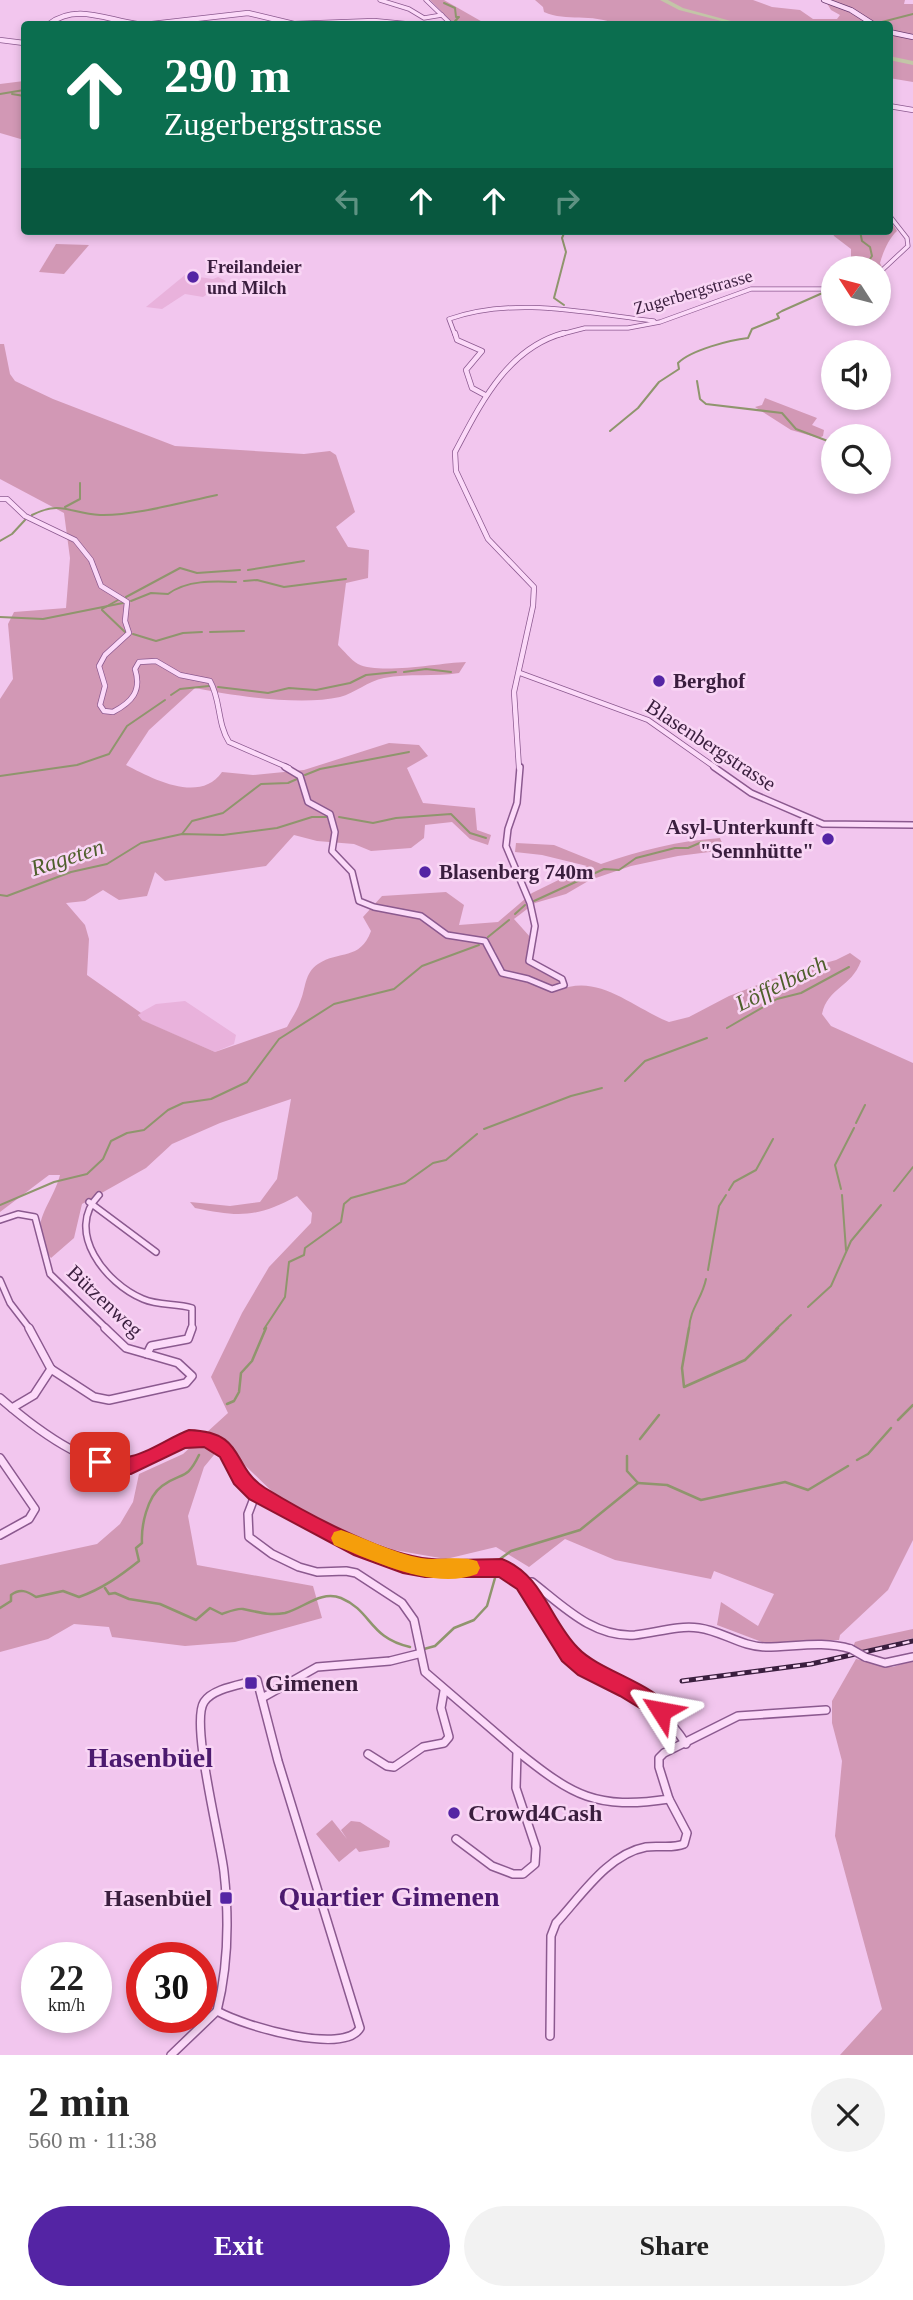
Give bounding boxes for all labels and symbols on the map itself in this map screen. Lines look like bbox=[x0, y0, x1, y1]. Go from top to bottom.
north arrow bbox=[821, 256, 891, 326]
place label: Freilandeier und Milch bbox=[207, 257, 302, 298]
street label: Zugerbergstrasse bbox=[631, 265, 755, 319]
marker: Freilandeier und Milch bbox=[185, 269, 201, 285]
place label: Berghof bbox=[673, 669, 746, 693]
marker: Berghof bbox=[651, 673, 667, 689]
street label: Blasenbergstrasse bbox=[642, 694, 780, 796]
place label: Asyl-Unterkunft "Sennhütte" bbox=[666, 815, 814, 863]
marker: Asyl-Unterkunft "Sennhütte" bbox=[820, 831, 836, 847]
water label: Rageten bbox=[27, 834, 107, 881]
place label: Blasenberg 740m bbox=[439, 860, 594, 884]
marker: Blasenberg 740m bbox=[417, 864, 433, 880]
water label: Löffelbach bbox=[731, 951, 831, 1017]
street label: Bützenweg bbox=[62, 1260, 148, 1342]
pin bbox=[70, 1432, 130, 1492]
place label: Gimenen bbox=[265, 1670, 358, 1696]
position arrow bbox=[624, 1674, 698, 1748]
marker: Gimenen bbox=[243, 1675, 259, 1691]
district label: Hasenbüel bbox=[87, 1742, 213, 1773]
place label: Crowd4Cash bbox=[468, 1800, 602, 1826]
marker: Crowd4Cash bbox=[446, 1805, 462, 1821]
district label: Quartier Gimenen bbox=[278, 1881, 500, 1912]
place label: Hasenbüel bbox=[104, 1885, 212, 1911]
marker: Hasenbüel bbox=[218, 1890, 234, 1906]
speed limit sign: 30 bbox=[126, 1942, 217, 2033]

